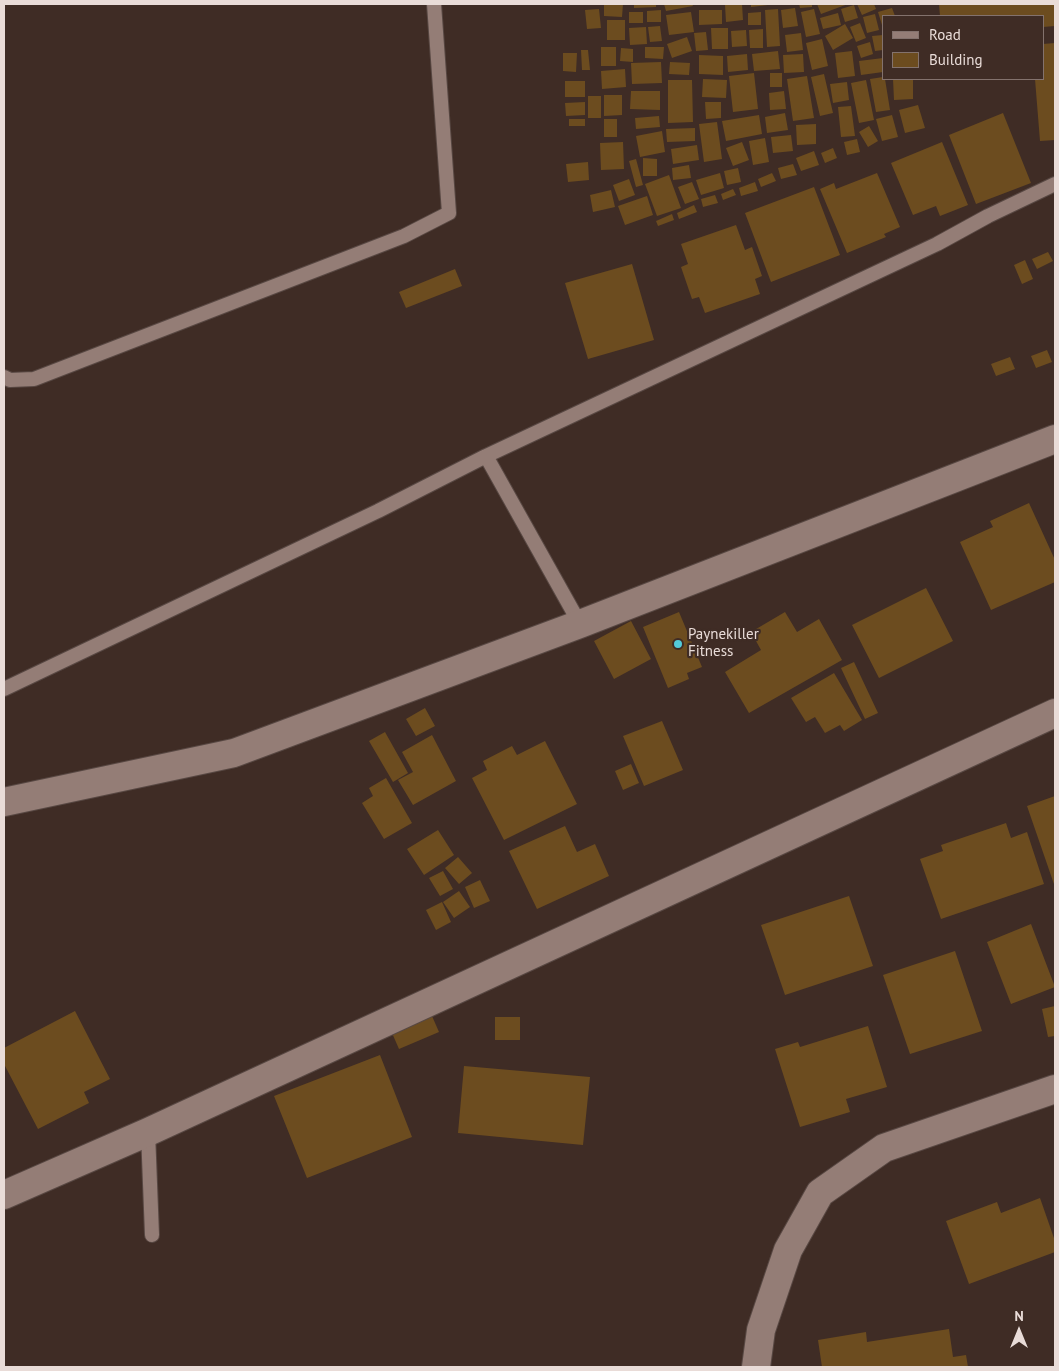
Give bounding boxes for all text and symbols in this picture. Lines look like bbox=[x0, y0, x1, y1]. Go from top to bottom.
legend bbox=[882, 15, 1044, 80]
text: Road bbox=[929, 25, 961, 44]
text: Building bbox=[929, 50, 983, 69]
place label: Paynekiller Fitness bbox=[688, 626, 759, 661]
marker: Paynekiller Fitness bbox=[672, 638, 684, 650]
north arrow bbox=[994, 1306, 1044, 1356]
text: N bbox=[1014, 1307, 1024, 1325]

